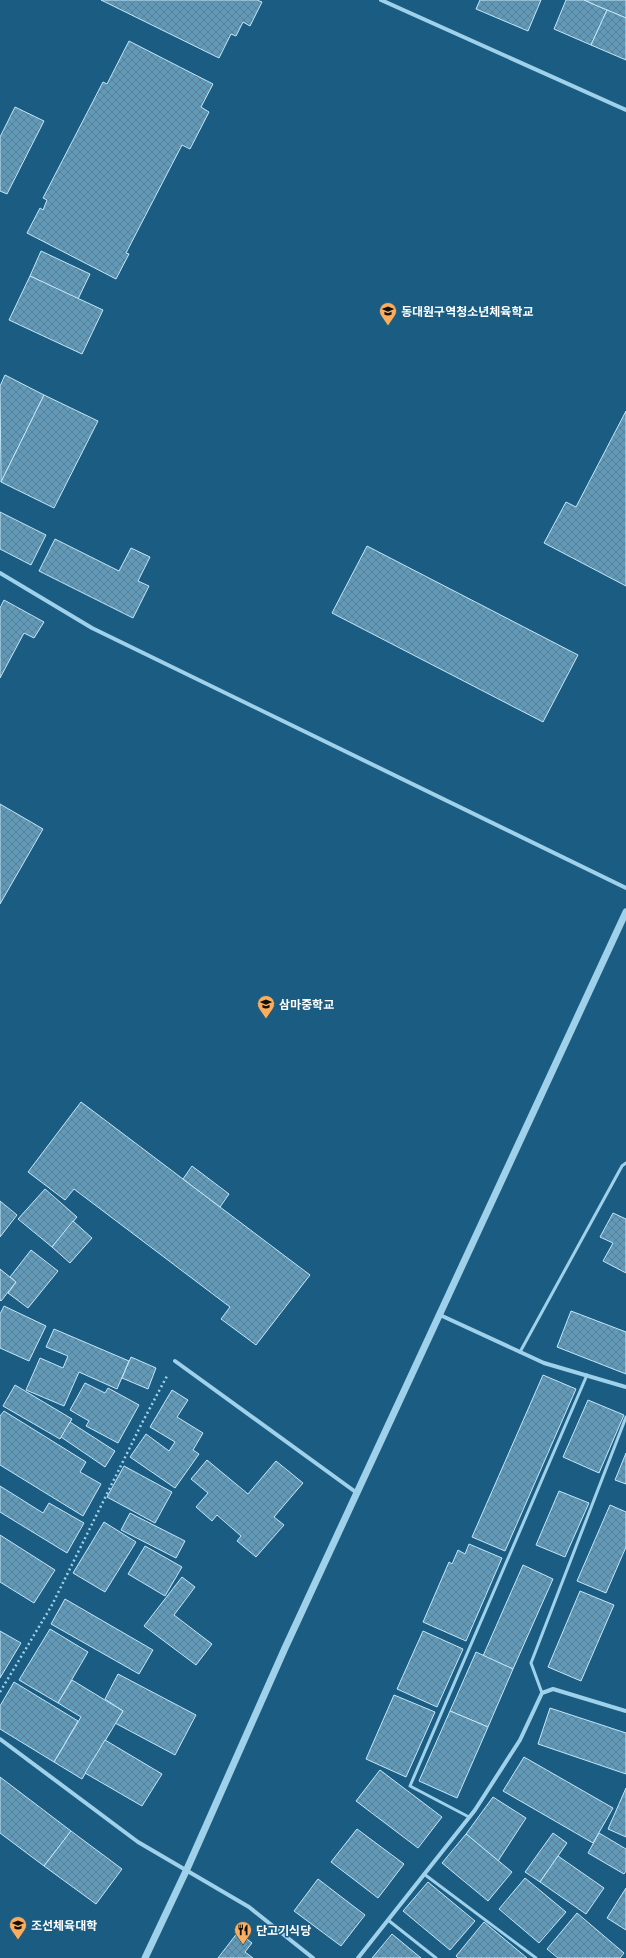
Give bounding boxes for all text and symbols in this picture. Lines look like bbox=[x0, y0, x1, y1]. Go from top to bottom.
school or university icon: 동대원구역청소년체육학교 bbox=[378, 301, 398, 326]
place label: 동대원구역청소년체육학교 bbox=[401, 304, 533, 319]
school or university icon: 삼마중학교 bbox=[256, 994, 276, 1019]
place label: 삼마중학교 bbox=[279, 997, 334, 1012]
school or university icon: 조선체육대학 bbox=[8, 1915, 28, 1940]
place label: 조선체육대학 bbox=[31, 1918, 97, 1933]
restaurant icon: 단고기식당 bbox=[233, 1920, 253, 1945]
place label: 단고기식당 bbox=[256, 1923, 311, 1938]

